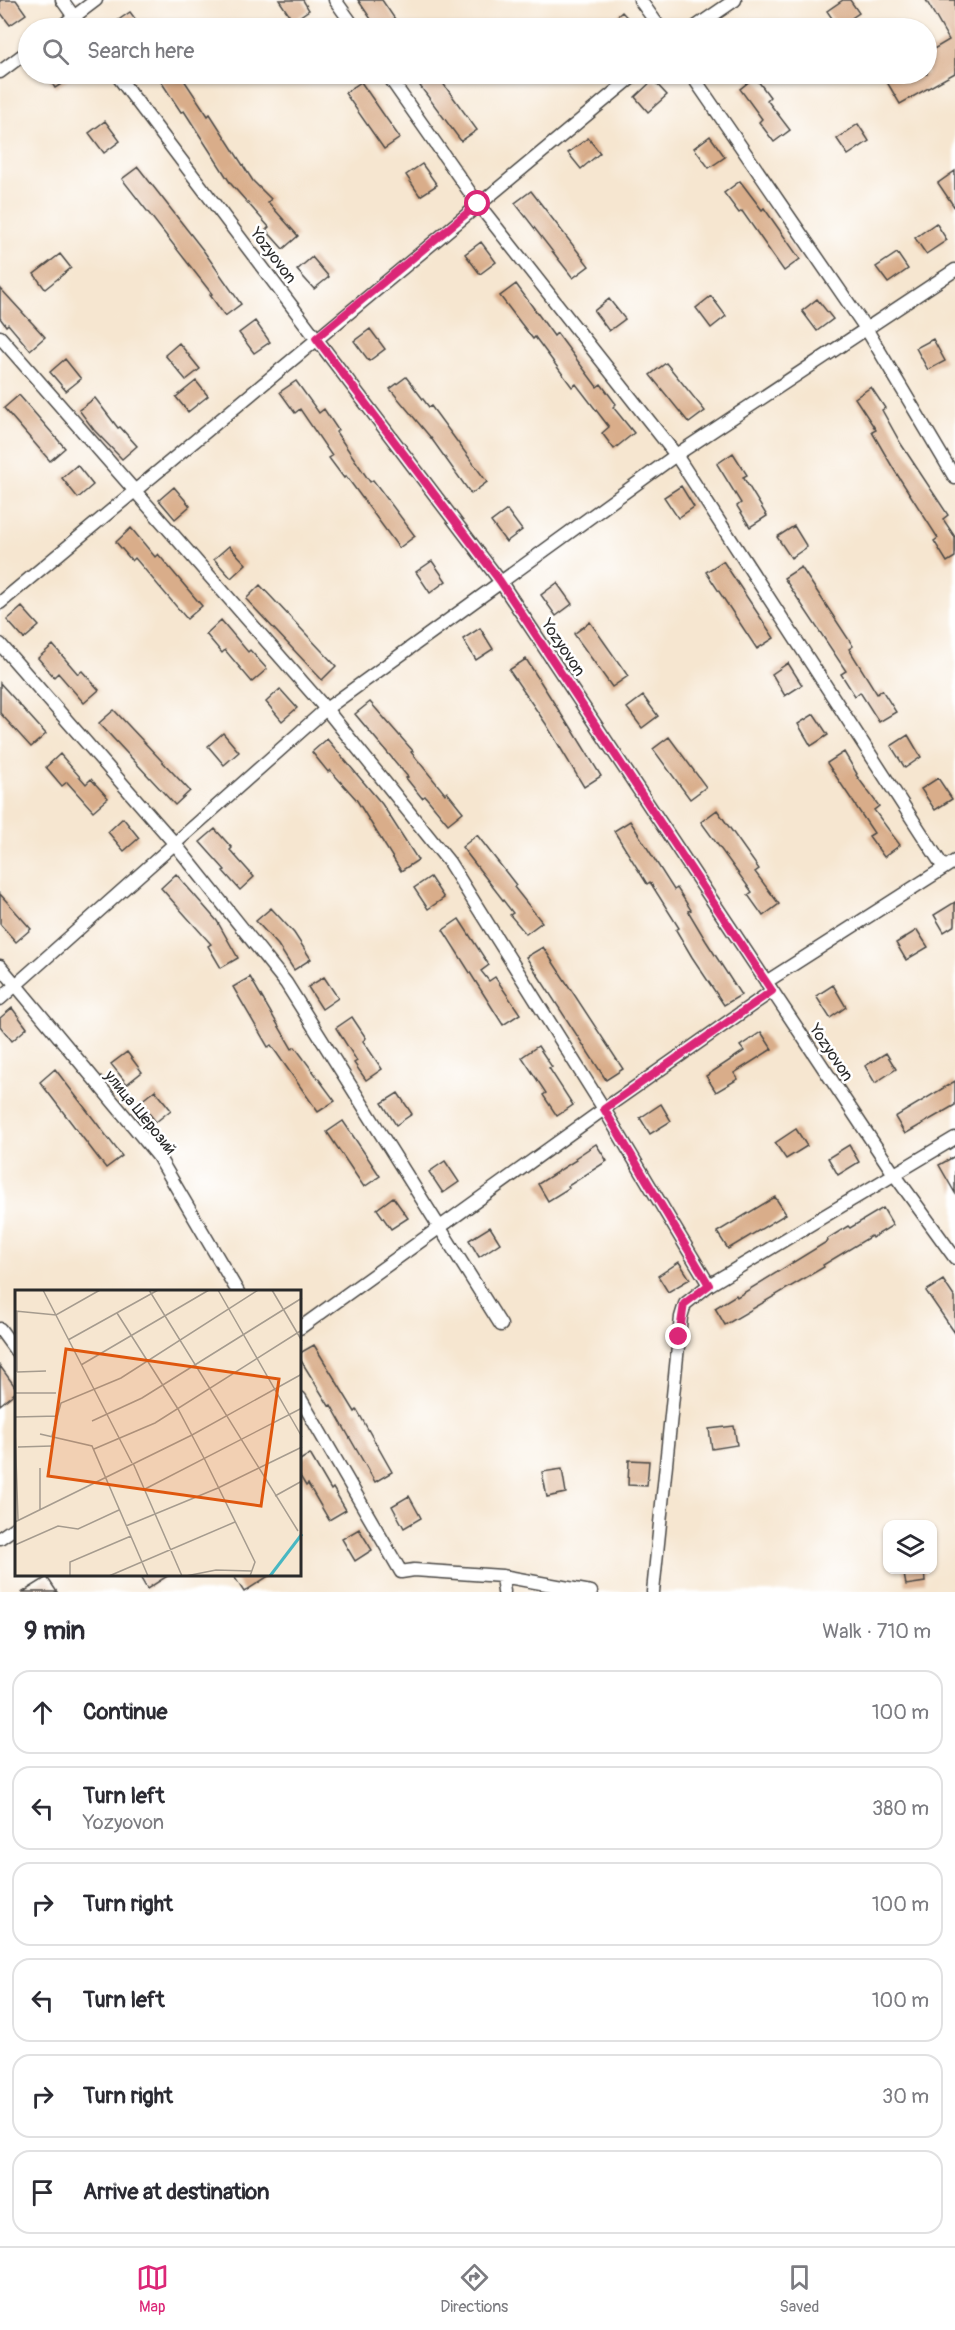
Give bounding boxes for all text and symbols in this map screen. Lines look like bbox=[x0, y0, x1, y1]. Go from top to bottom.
search box bbox=[18, 18, 937, 84]
icon: search bbox=[39, 35, 72, 68]
text: Search here bbox=[87, 37, 194, 65]
route start bbox=[464, 190, 490, 216]
street label: Yozyovon bbox=[245, 223, 301, 288]
street label: Yozyovon bbox=[536, 614, 590, 680]
street label: Yozyovon bbox=[804, 1019, 858, 1085]
street label: улица Шерозий bbox=[99, 1066, 180, 1159]
inset map bbox=[15, 1290, 302, 1577]
route end bbox=[665, 1323, 691, 1349]
map controls bbox=[883, 1520, 937, 1574]
button: layers bbox=[883, 1520, 937, 1574]
text: 9 min bbox=[24, 1615, 85, 1647]
text: Walk · 710 m bbox=[822, 1619, 931, 1644]
icon: ahead bbox=[26, 1696, 59, 1729]
text: Continue bbox=[83, 1698, 167, 1726]
text: 100 m bbox=[872, 1700, 929, 1725]
text: Turn left bbox=[83, 1782, 165, 1810]
icon: left bbox=[26, 1792, 59, 1825]
text: 380 m bbox=[872, 1796, 929, 1821]
text: Yozyovon bbox=[83, 1810, 164, 1835]
icon: right bbox=[26, 1888, 59, 1921]
text: Turn right bbox=[83, 1890, 173, 1918]
text: 100 m bbox=[872, 1892, 929, 1917]
icon: left bbox=[26, 1984, 59, 2017]
text: Turn left bbox=[83, 1986, 165, 2014]
text: 100 m bbox=[872, 1988, 929, 2013]
icon: right bbox=[26, 2080, 59, 2113]
text: Turn right bbox=[83, 2082, 173, 2110]
text: 30 m bbox=[882, 2084, 929, 2109]
icon: arrive bbox=[26, 2176, 59, 2209]
text: Arrive at destination bbox=[83, 2178, 269, 2206]
tab: Map bbox=[136, 2261, 169, 2317]
tab: Directions bbox=[440, 2261, 508, 2317]
tab: Saved bbox=[780, 2261, 819, 2317]

